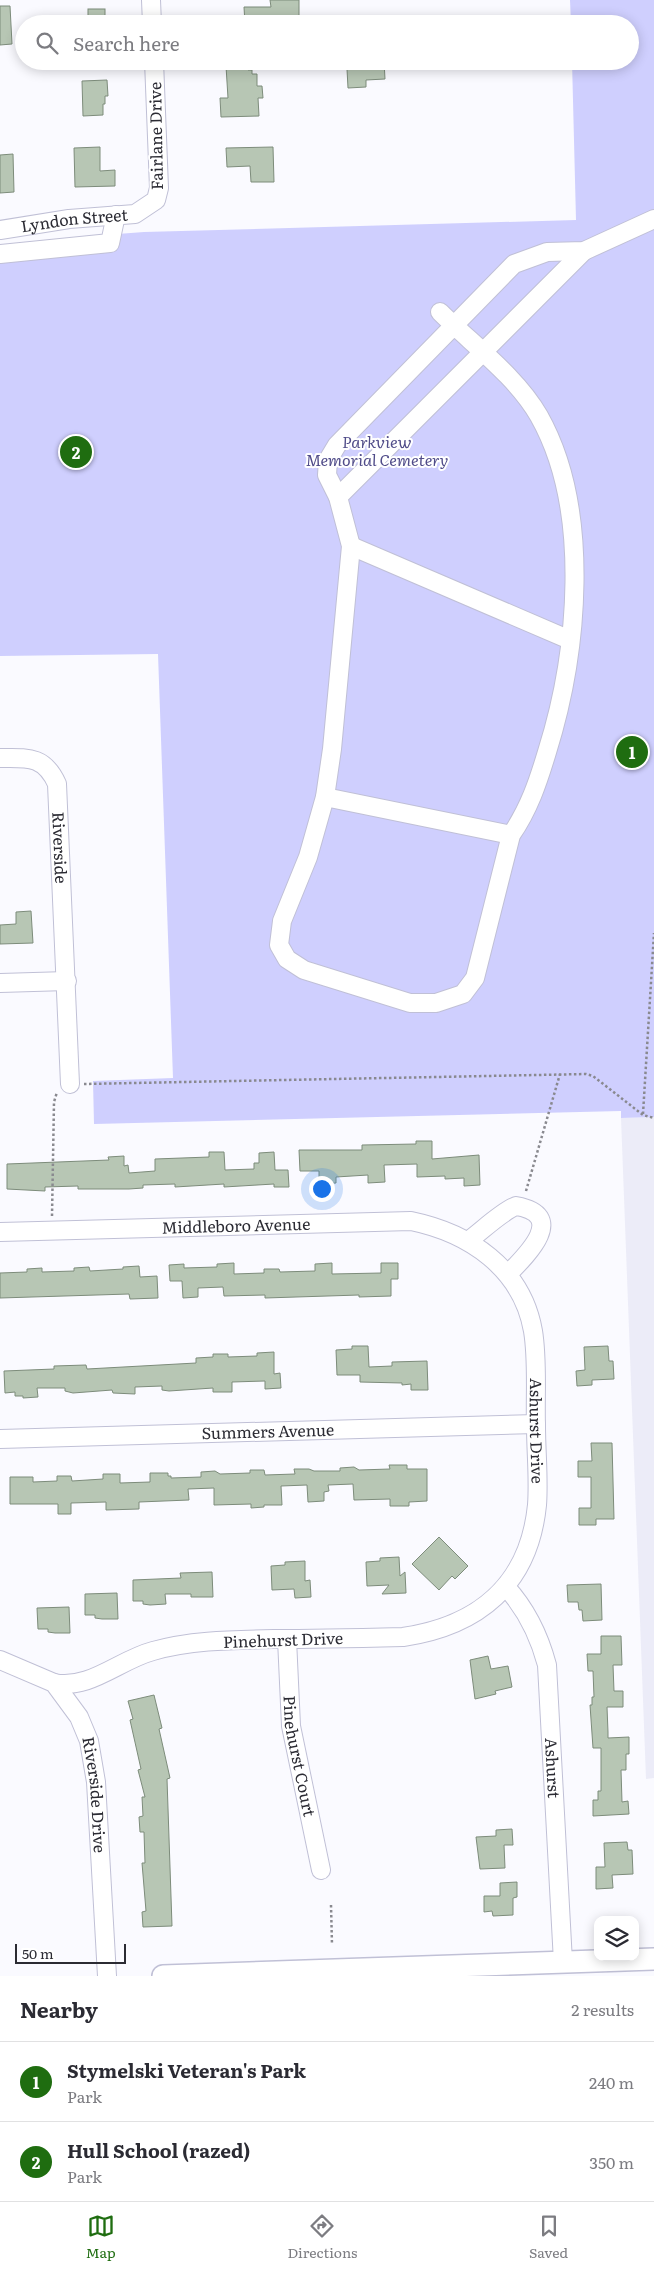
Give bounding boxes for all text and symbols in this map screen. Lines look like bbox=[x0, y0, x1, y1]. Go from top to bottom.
search box bbox=[15, 15, 639, 70]
icon: search bbox=[33, 29, 61, 57]
text: Search here bbox=[73, 29, 180, 57]
street label: Fairlane Drive bbox=[142, 82, 168, 190]
street label: Lyndon Street bbox=[19, 202, 129, 238]
park label: Parkview Memorial Cemetery bbox=[306, 429, 448, 471]
pin: 2 bbox=[60, 433, 92, 471]
pin: 1 bbox=[616, 733, 648, 771]
street label: Riverside bbox=[47, 811, 74, 884]
your location bbox=[309, 1176, 335, 1202]
street label: Middleboro Avenue bbox=[161, 1211, 311, 1239]
street label: Ashurst Drive bbox=[525, 1378, 551, 1484]
street label: Summers Avenue bbox=[201, 1417, 335, 1444]
street label: Pinehurst Drive bbox=[222, 1625, 343, 1653]
street label: Pinehurst Court bbox=[279, 1695, 323, 1819]
street label: Riverside Drive bbox=[77, 1734, 113, 1854]
street label: Ashurst bbox=[540, 1737, 567, 1799]
map controls bbox=[594, 1916, 639, 1961]
button: layers bbox=[594, 1916, 639, 1961]
scale bar bbox=[15, 1941, 126, 1964]
text: 50 m bbox=[22, 1943, 54, 1963]
text: Nearby bbox=[20, 1993, 98, 2024]
text: 2 results bbox=[571, 1997, 634, 2021]
text: Stymelski Veteran's Park bbox=[67, 2056, 306, 2084]
text: 1 bbox=[33, 2070, 39, 2094]
text: 240 m bbox=[589, 2070, 634, 2094]
text: Park bbox=[67, 2084, 102, 2108]
text: Hull School (razed) bbox=[67, 2136, 250, 2164]
text: 2 bbox=[32, 2150, 40, 2174]
text: 350 m bbox=[589, 2150, 634, 2174]
text: Park bbox=[67, 2164, 102, 2188]
tab: Map bbox=[86, 2212, 116, 2262]
tab: Directions bbox=[287, 2212, 357, 2262]
tab: Saved bbox=[529, 2212, 568, 2262]

